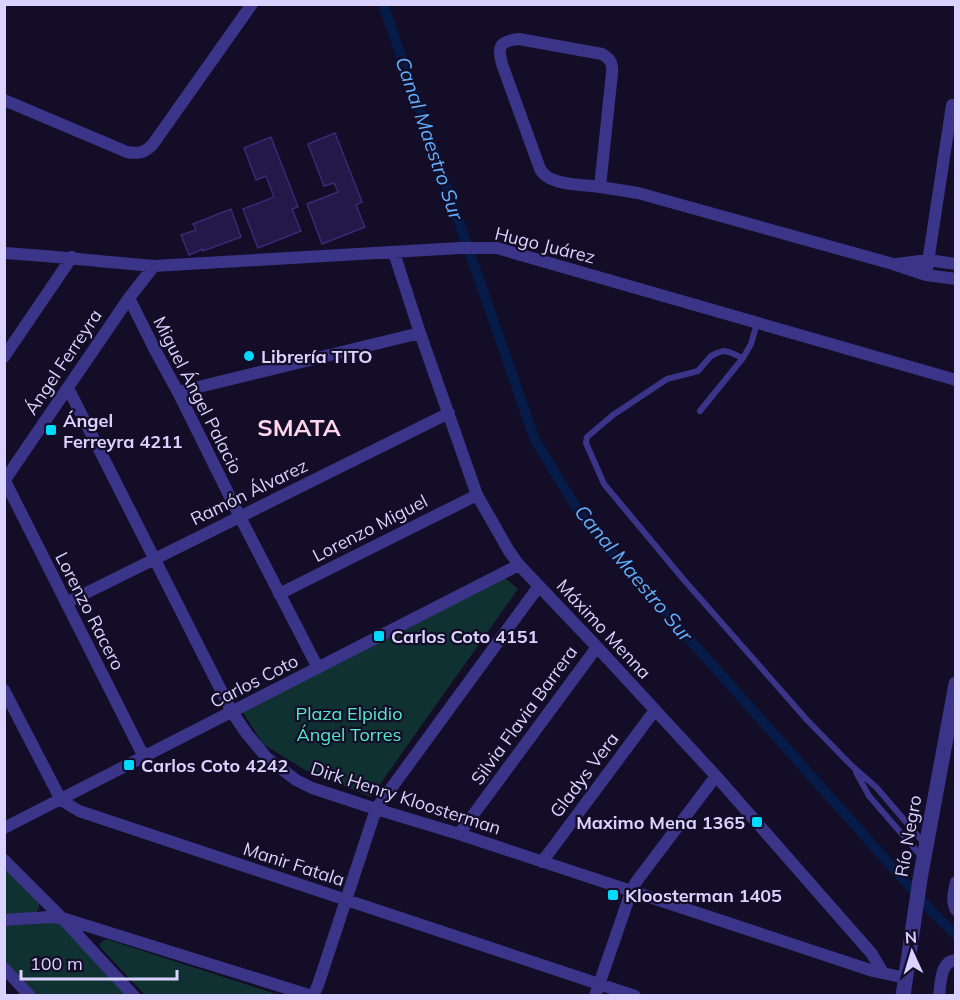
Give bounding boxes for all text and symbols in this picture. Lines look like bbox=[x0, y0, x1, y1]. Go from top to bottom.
water label: Canal Maestro Sur bbox=[390, 53, 470, 224]
street label: Hugo Juárez bbox=[492, 221, 598, 269]
street label: Ángel Ferreyra bbox=[19, 305, 107, 419]
street label: Miguel Ángel Palacio bbox=[148, 312, 248, 478]
place label: Librería TITO bbox=[261, 345, 372, 368]
marker: Librería TITO bbox=[242, 349, 256, 363]
place label: Ángel Ferreyra 4211 bbox=[63, 409, 183, 453]
district label: SMATA bbox=[257, 412, 341, 442]
marker: Ángel Ferreyra 4211 bbox=[44, 423, 58, 437]
street label: Ramón Álvarez bbox=[187, 454, 311, 530]
street label: Lorenzo Miguel bbox=[309, 489, 431, 567]
water label: Canal Maestro Sur bbox=[569, 499, 699, 647]
street label: Lorenzo Racero bbox=[50, 548, 130, 674]
street label: Máximo Menna bbox=[552, 574, 656, 684]
place label: Carlos Coto 4151 bbox=[391, 625, 538, 648]
marker: Carlos Coto 4151 bbox=[372, 629, 386, 643]
street label: Silvia Flavia Barrera bbox=[466, 641, 582, 789]
street label: Carlos Coto bbox=[206, 649, 302, 713]
park label: Plaza Elpidio Ángel Torres bbox=[296, 702, 402, 746]
street label: Gladys Vera bbox=[545, 728, 623, 822]
place label: Carlos Coto 4242 bbox=[141, 754, 288, 777]
street label: Dirk Henry Kloosterman bbox=[308, 756, 504, 840]
marker: Carlos Coto 4242 bbox=[122, 758, 136, 772]
street label: Río Negro bbox=[890, 793, 926, 879]
place label: Maximo Mena 1365 bbox=[576, 811, 745, 834]
marker: Maximo Mena 1365 bbox=[750, 815, 764, 829]
street label: Manir Fatala bbox=[240, 837, 348, 891]
place label: Kloosterman 1405 bbox=[625, 884, 782, 907]
marker: Kloosterman 1405 bbox=[606, 888, 620, 902]
north arrow bbox=[882, 922, 942, 982]
text: N bbox=[904, 927, 918, 947]
scale bar bbox=[21, 943, 177, 981]
text: 100 m bbox=[30, 952, 83, 975]

